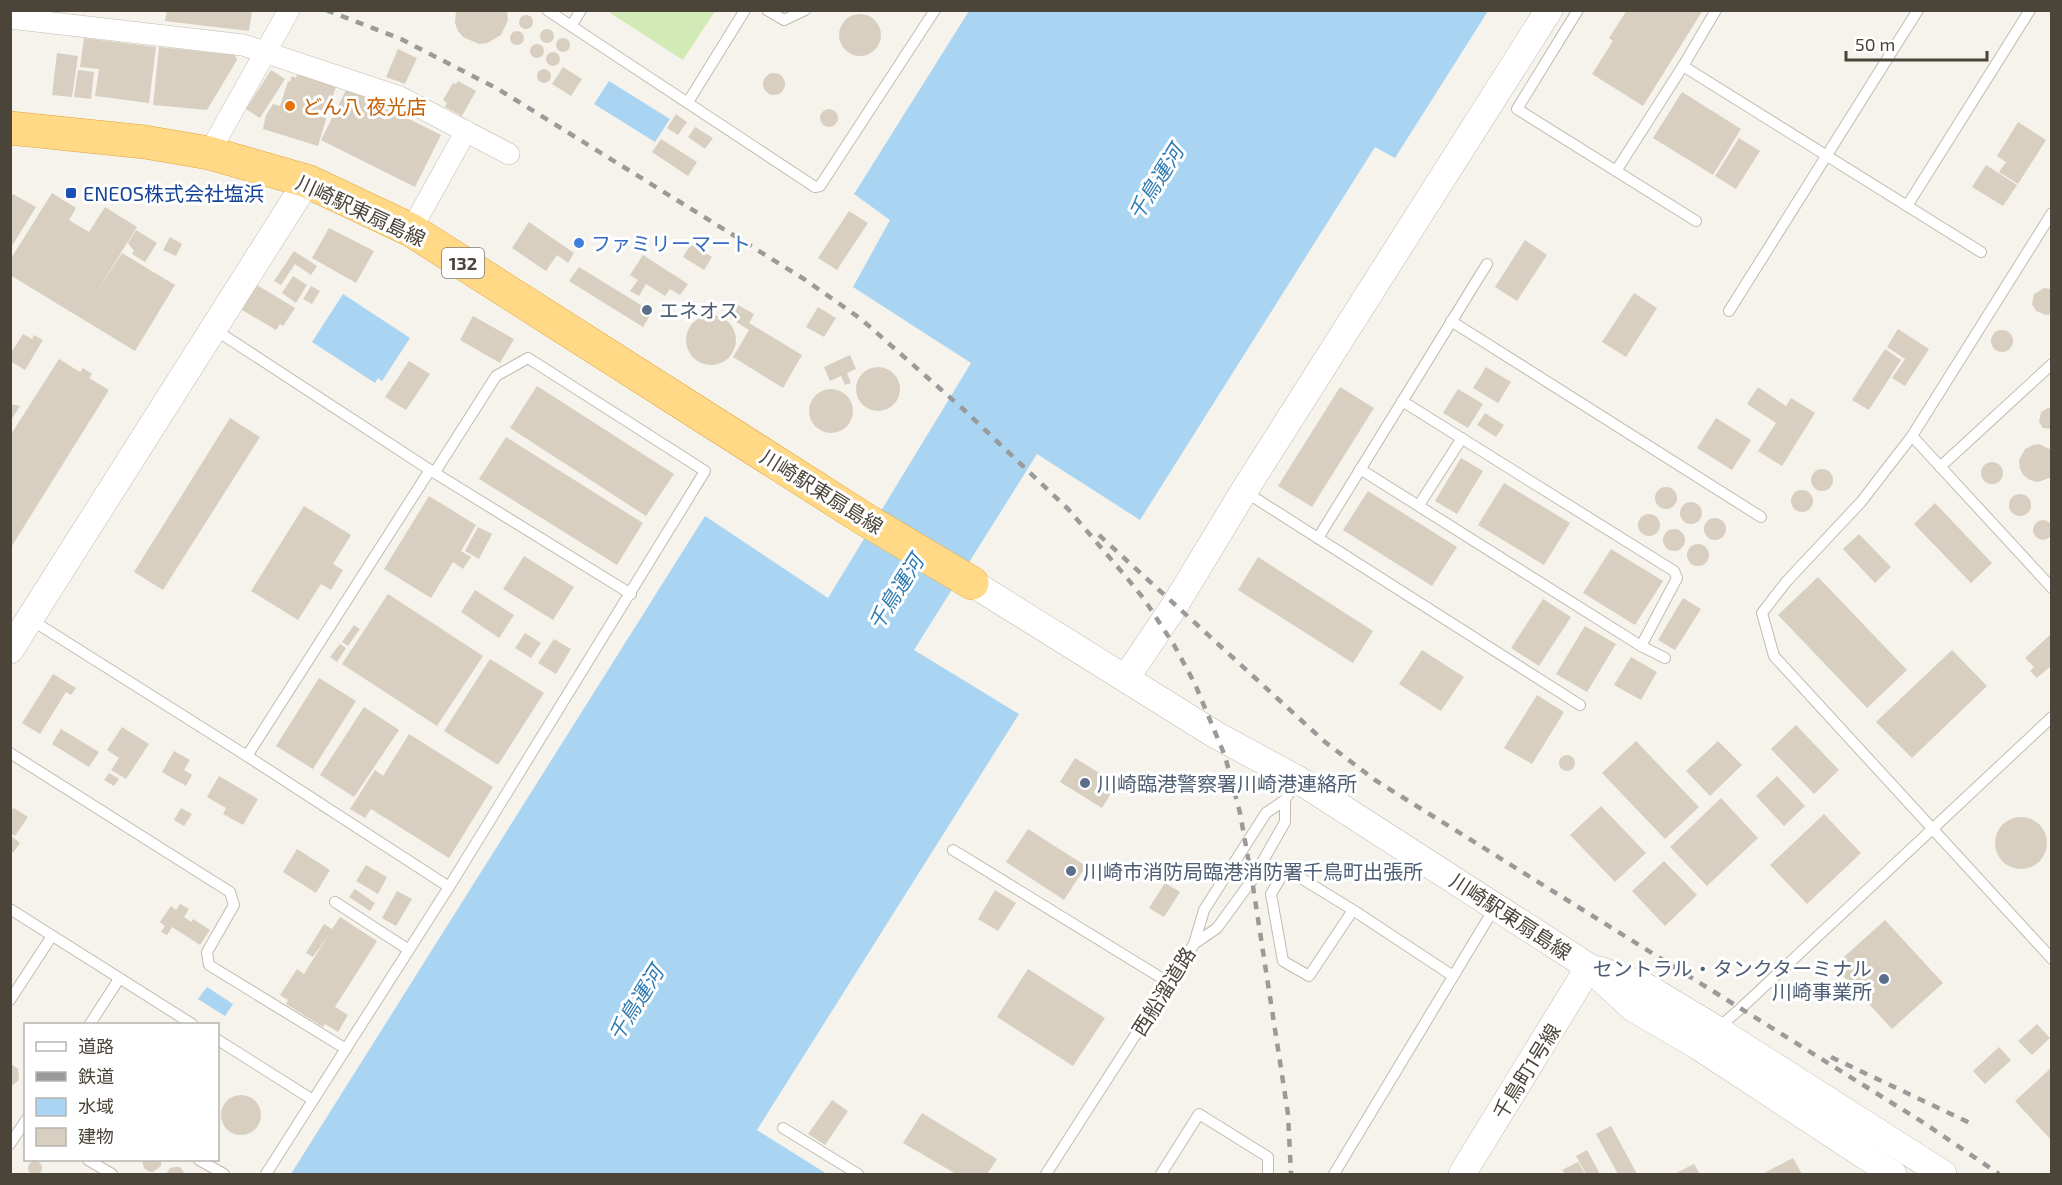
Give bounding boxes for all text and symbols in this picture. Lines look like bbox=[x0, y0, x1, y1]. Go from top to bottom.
scale bar bbox=[1846, 24, 1987, 62]
text: 50 m bbox=[1855, 33, 1895, 55]
place label: どん八 夜光店 bbox=[302, 94, 426, 118]
marker: どん八 夜光店 bbox=[283, 99, 297, 113]
water label: 千鳥運河 bbox=[1122, 136, 1190, 224]
street label: 川崎駅東扇島線 bbox=[292, 170, 430, 250]
place label: ENEOS株式会社塩浜 bbox=[83, 181, 264, 205]
marker: ENEOS株式会社塩浜 bbox=[64, 186, 78, 200]
place label: ファミリーマート bbox=[591, 231, 751, 255]
marker: ファミリーマート bbox=[572, 236, 586, 250]
road number: 132 bbox=[442, 248, 484, 278]
place label: エネオス bbox=[659, 298, 739, 322]
marker: エネオス bbox=[640, 303, 654, 317]
street label: 川崎駅東扇島線 bbox=[756, 444, 888, 538]
water label: 千鳥運河 bbox=[862, 546, 930, 634]
place label: 川崎臨港警察署川崎港連絡所 bbox=[1097, 771, 1357, 795]
marker: 川崎臨港警察署川崎港連絡所 bbox=[1078, 776, 1092, 790]
place label: 川崎市消防局臨港消防署千鳥町出張所 bbox=[1083, 859, 1423, 883]
marker: 川崎市消防局臨港消防署千鳥町出張所 bbox=[1064, 864, 1078, 878]
street label: 川崎駅東扇島線 bbox=[1446, 868, 1576, 964]
street label: 西船溜道路 bbox=[1126, 942, 1200, 1040]
place label: セントラル・タンクターミナル 川崎事業所 bbox=[1593, 956, 1872, 1003]
water label: 千鳥運河 bbox=[602, 957, 670, 1045]
marker: セントラル・タンクターミナル 川崎事業所 bbox=[1877, 972, 1891, 986]
street label: 千鳥町1号線 bbox=[1487, 1019, 1565, 1123]
legend bbox=[24, 1023, 219, 1161]
text: 道路 bbox=[78, 1035, 114, 1057]
text: 鉄道 bbox=[78, 1065, 114, 1087]
text: 水域 bbox=[78, 1095, 114, 1117]
text: 建物 bbox=[78, 1125, 114, 1147]

